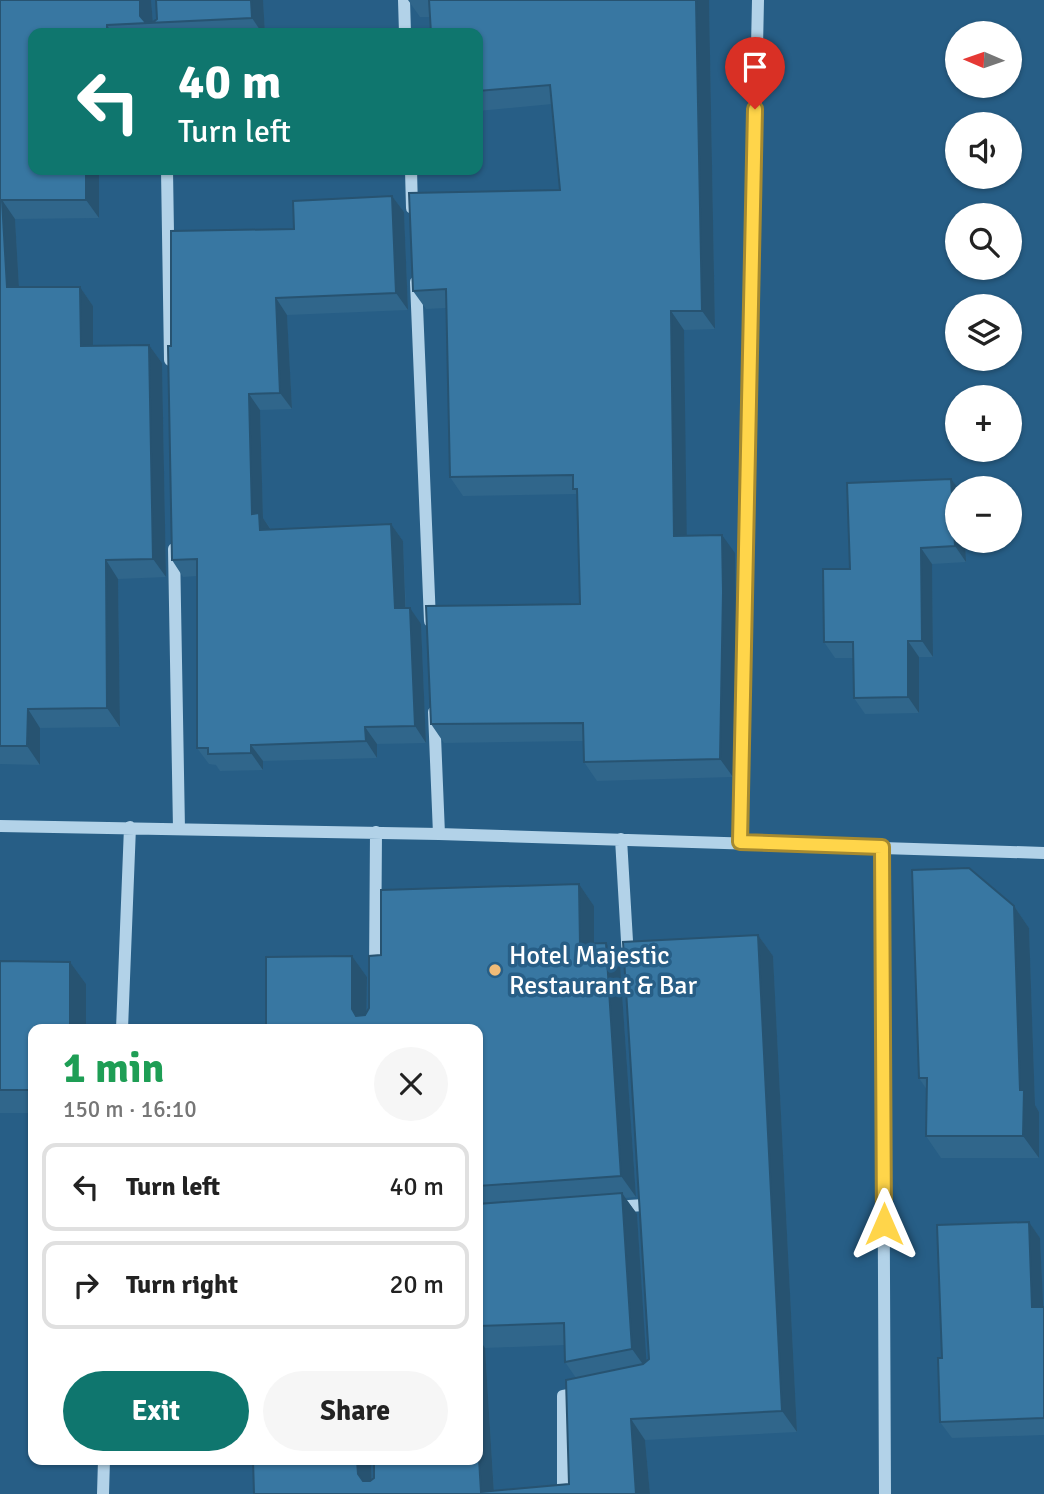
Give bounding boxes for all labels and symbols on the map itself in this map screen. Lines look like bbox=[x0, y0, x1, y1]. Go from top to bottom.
north arrow bbox=[945, 21, 1022, 98]
pin bbox=[725, 37, 785, 109]
place label: Hotel Majestic Restaurant & Bar bbox=[509, 940, 698, 1002]
marker: Hotel Majestic Restaurant & Bar bbox=[487, 962, 503, 978]
position arrow bbox=[847, 1187, 921, 1261]

